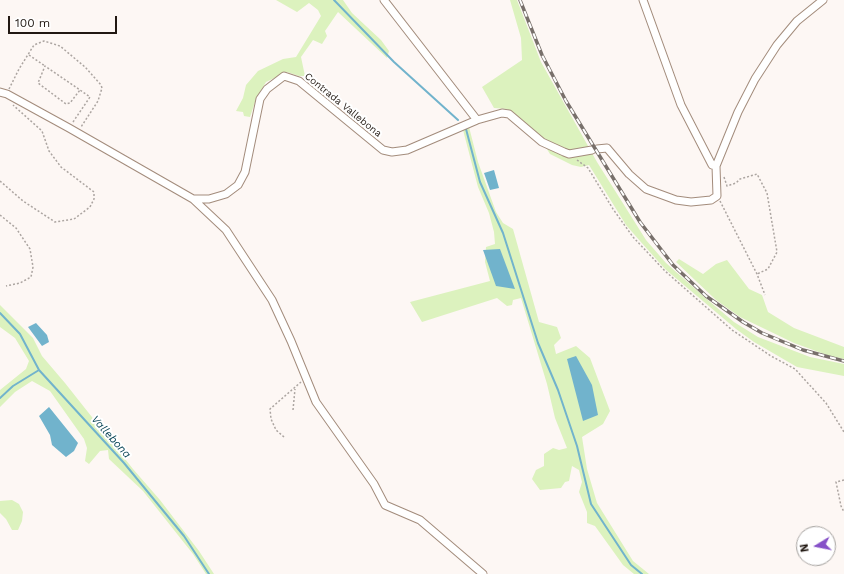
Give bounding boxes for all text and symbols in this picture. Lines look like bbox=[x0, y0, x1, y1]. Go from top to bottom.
scale bar bbox=[10, 8, 119, 34]
text: 100 m bbox=[15, 16, 50, 30]
street label: Contrada Vallebona bbox=[302, 70, 384, 140]
water label: Vallebona bbox=[88, 413, 134, 461]
north arrow bbox=[796, 526, 836, 566]
text: N bbox=[798, 543, 812, 553]

